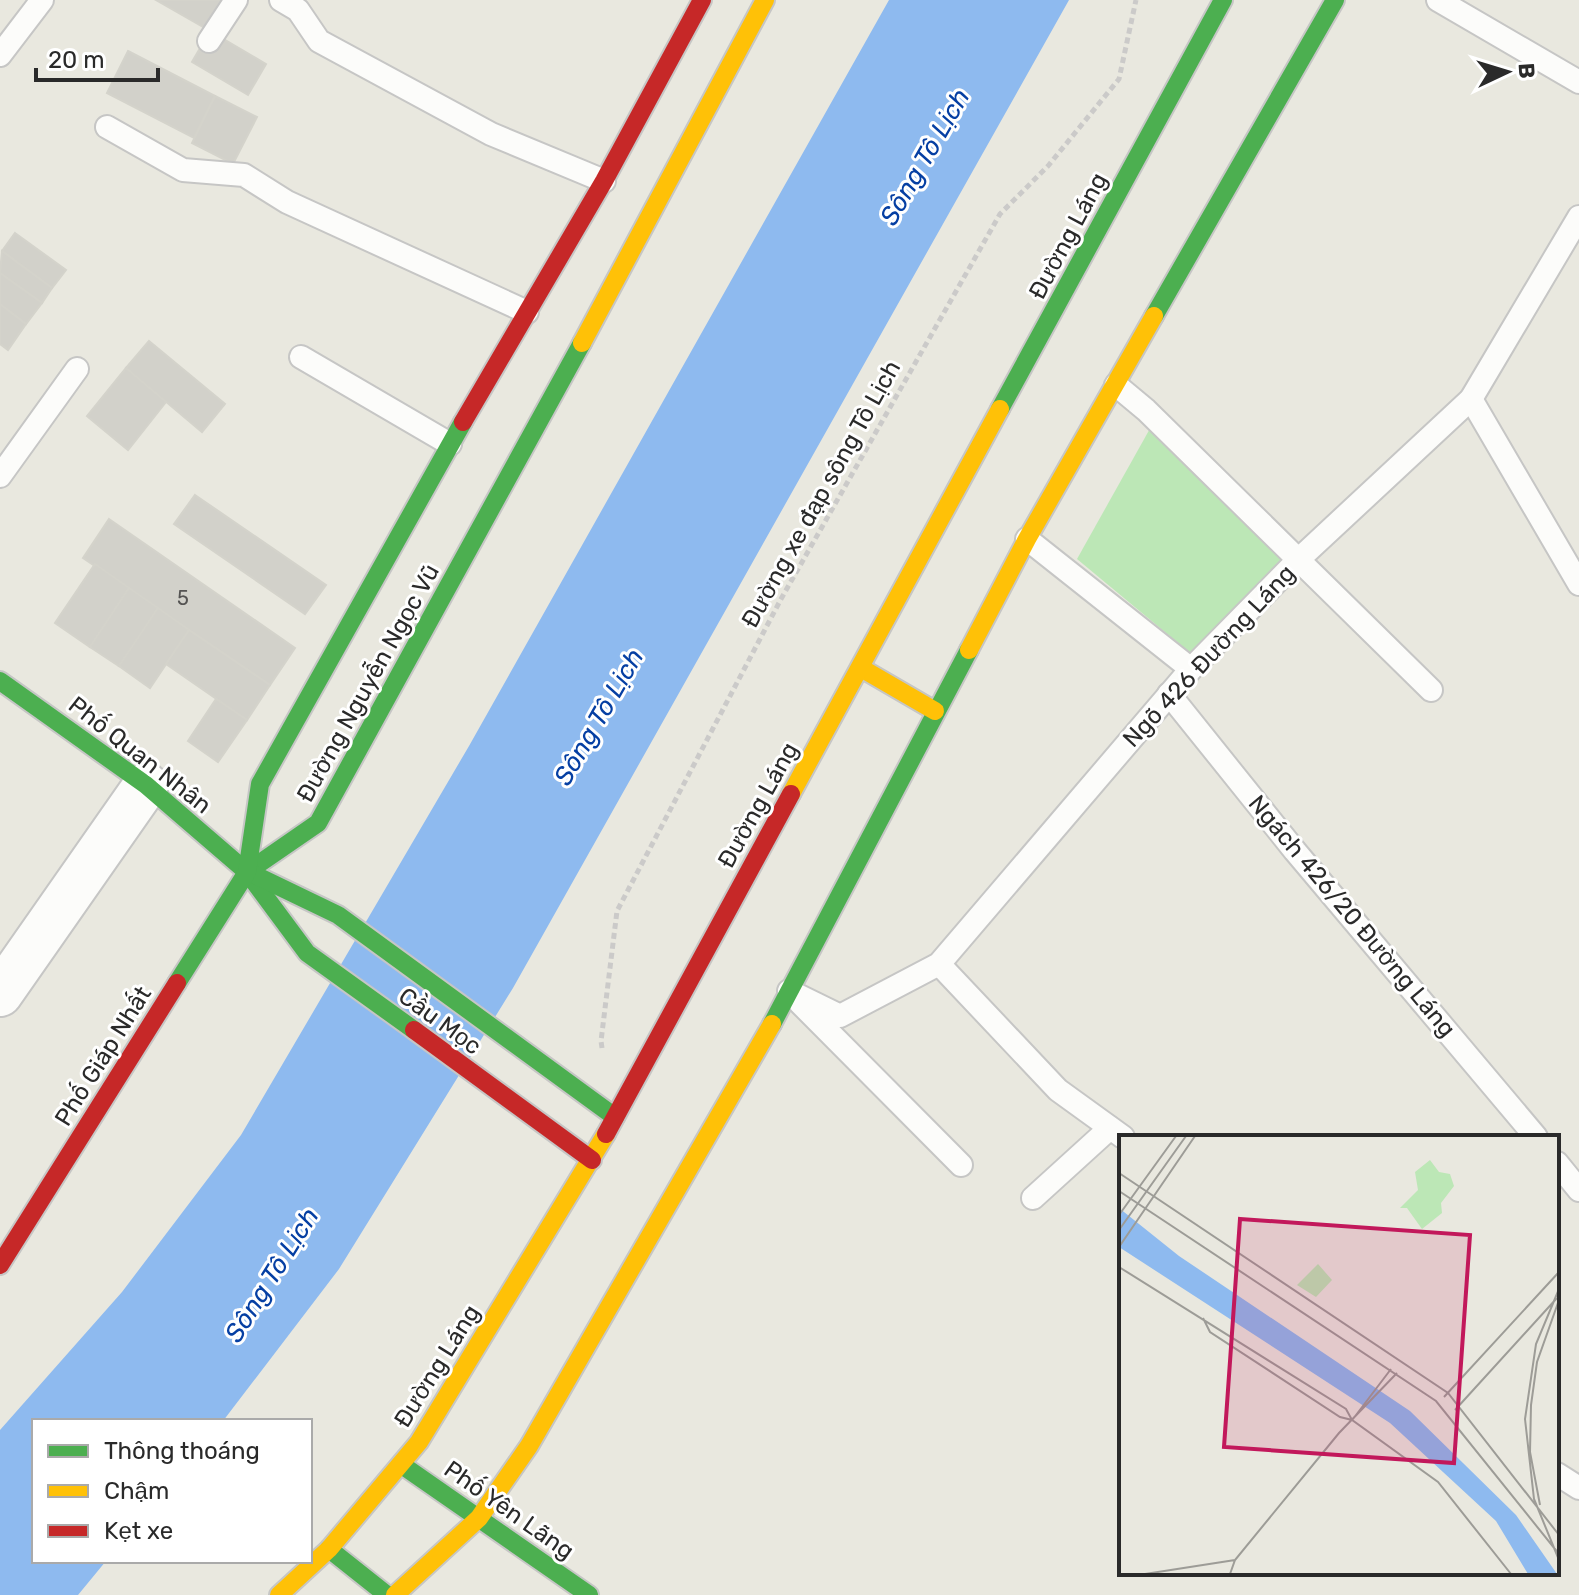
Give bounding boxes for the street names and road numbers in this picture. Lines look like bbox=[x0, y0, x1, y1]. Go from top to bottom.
street label: Đường Láng bbox=[1023, 168, 1113, 304]
street label: Đường xe đạp sông Tô Lịch bbox=[736, 356, 906, 632]
street label: Đường Nguyễn Ngọc Vũ bbox=[291, 559, 445, 807]
street label: Ngõ 426 Đường Láng bbox=[1117, 559, 1301, 753]
street label: Phố Quan Nhân bbox=[63, 689, 218, 819]
street label: Đường Láng bbox=[712, 737, 804, 873]
street label: Ngách 426/20 Đường Láng bbox=[1243, 790, 1461, 1042]
street label: Phố Giáp Nhất bbox=[47, 980, 157, 1131]
street label: Cầu Mọc bbox=[393, 980, 488, 1060]
street label: Đường Láng bbox=[388, 1300, 486, 1432]
street label: Phố Yên Lãng bbox=[439, 1453, 580, 1565]

